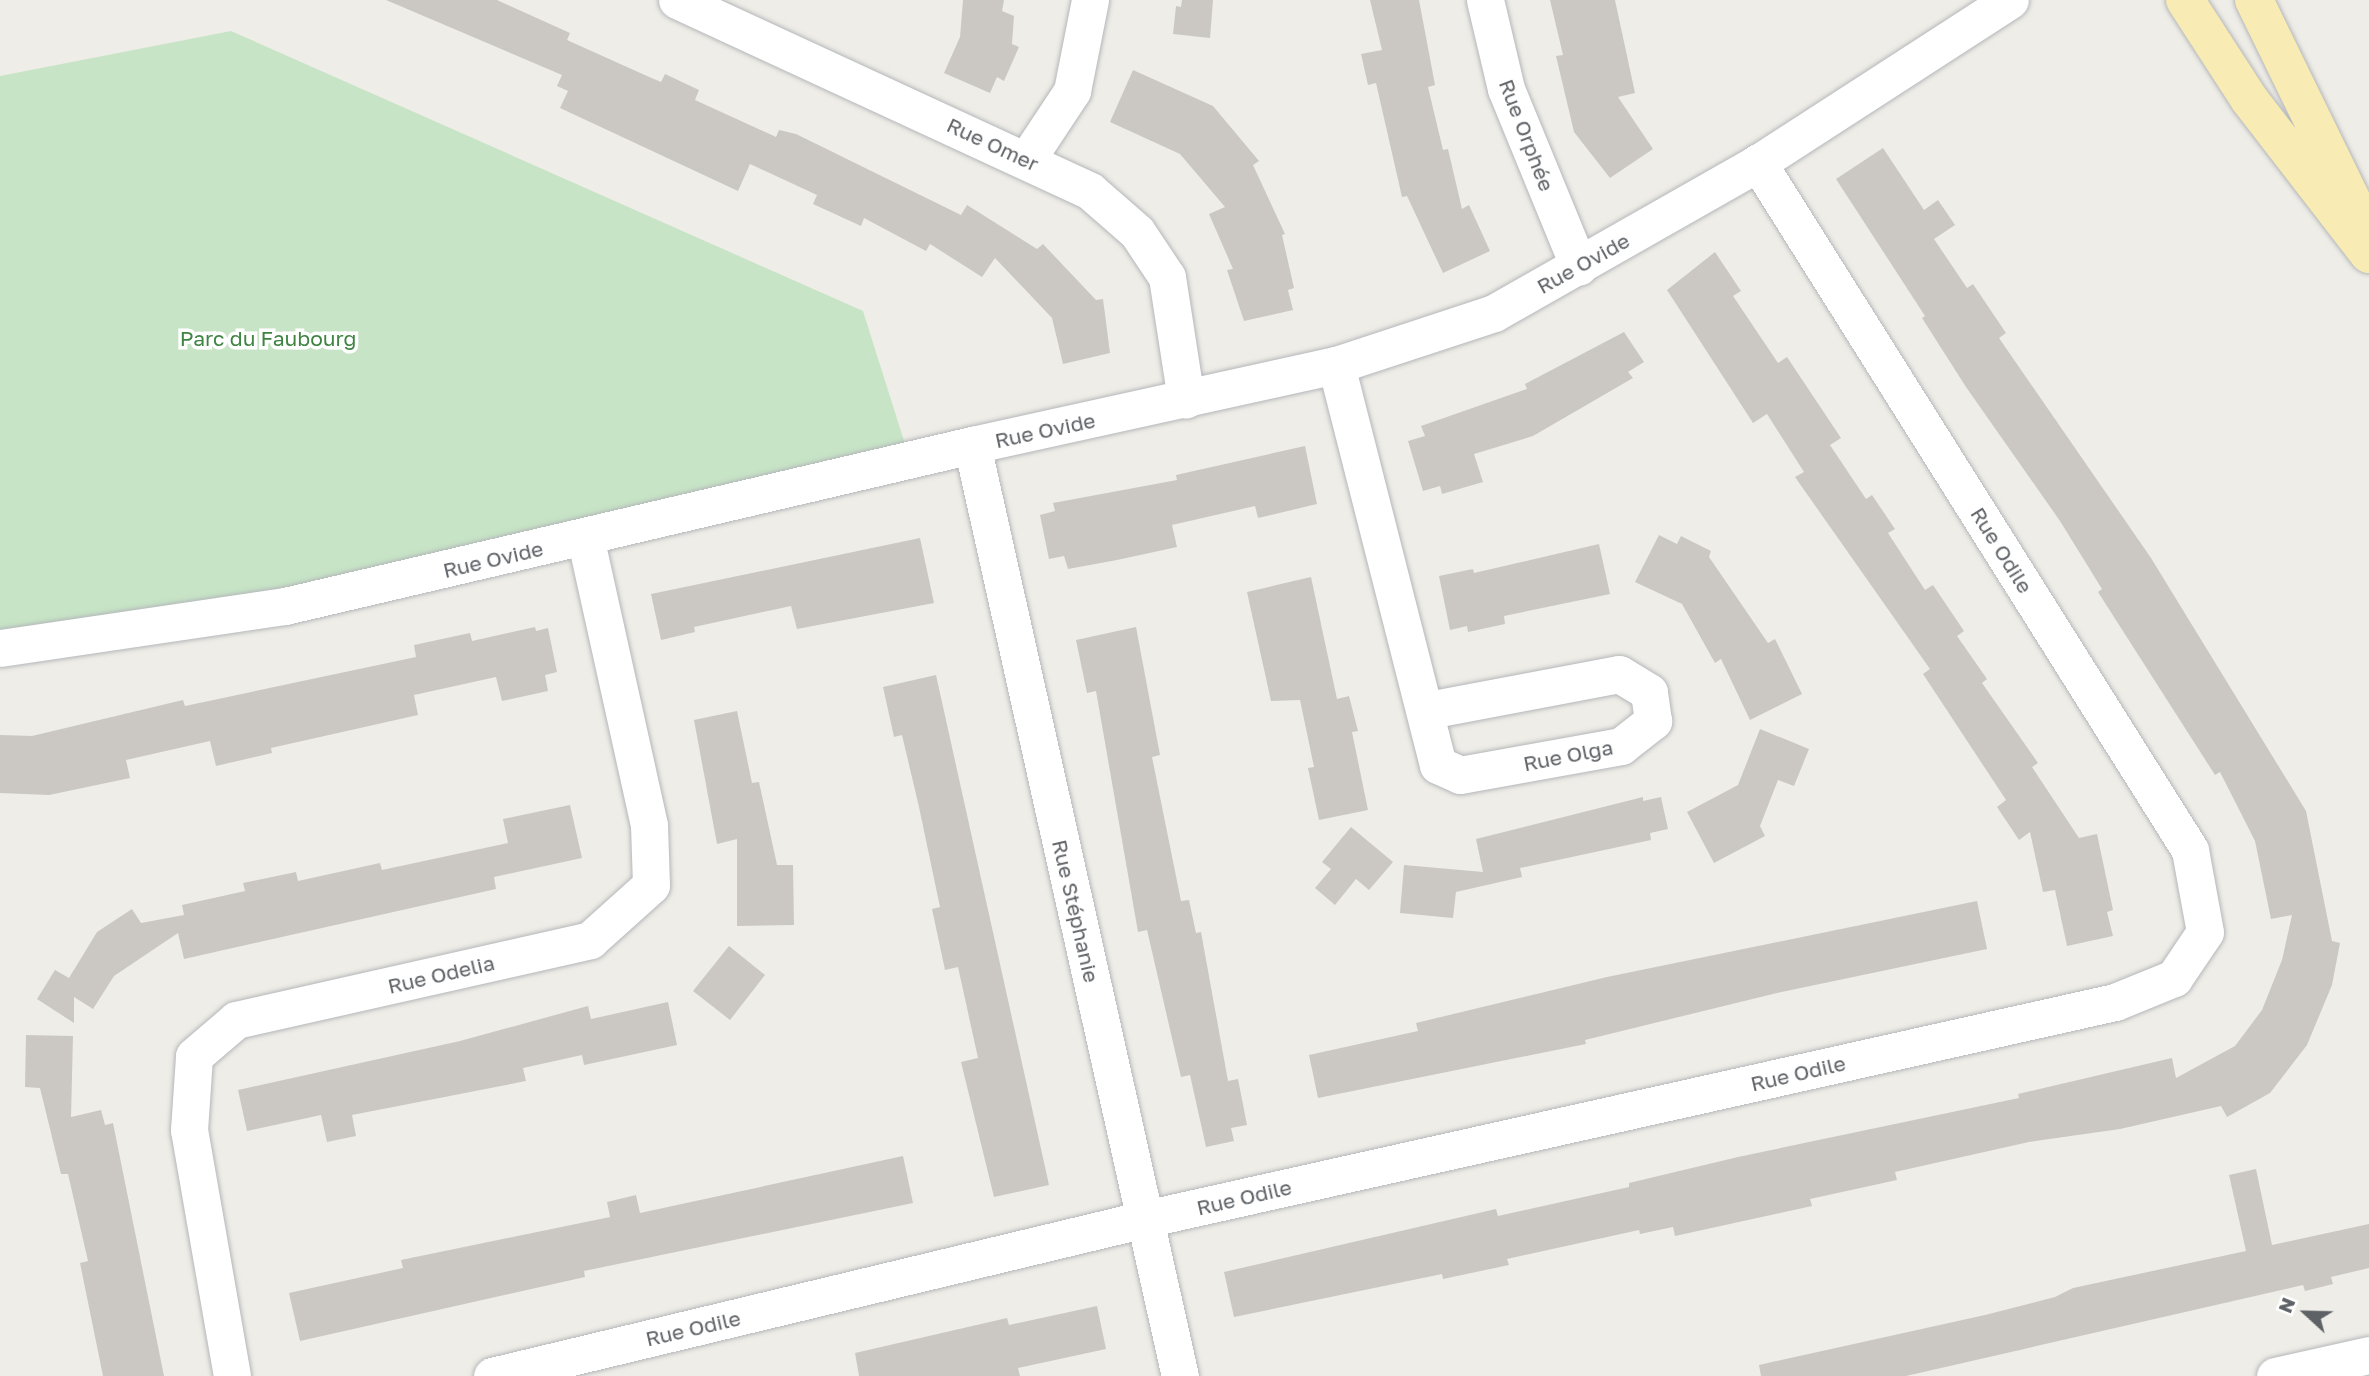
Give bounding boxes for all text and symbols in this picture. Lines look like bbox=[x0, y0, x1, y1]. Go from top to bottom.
street label: Rue Orphée bbox=[1494, 75, 1560, 195]
street label: Rue Omer bbox=[943, 112, 1043, 176]
street label: Rue Ovide bbox=[1532, 227, 1634, 299]
park label: Parc du Faubourg bbox=[180, 325, 356, 351]
street label: Rue Ovide bbox=[992, 407, 1098, 453]
street label: Rue Odile bbox=[1966, 502, 2038, 598]
street label: Rue Ovide bbox=[440, 535, 546, 583]
street label: Rue Olga bbox=[1521, 734, 1615, 776]
street label: Rue Stéphanie bbox=[1047, 837, 1105, 985]
street label: Rue Odelia bbox=[385, 949, 497, 999]
street label: Rue Odile bbox=[1748, 1050, 1848, 1096]
street label: Rue Odile bbox=[1194, 1174, 1294, 1220]
north arrow bbox=[2271, 1278, 2341, 1348]
text: N bbox=[2273, 1294, 2299, 1316]
street label: Rue Odile bbox=[643, 1305, 743, 1351]

